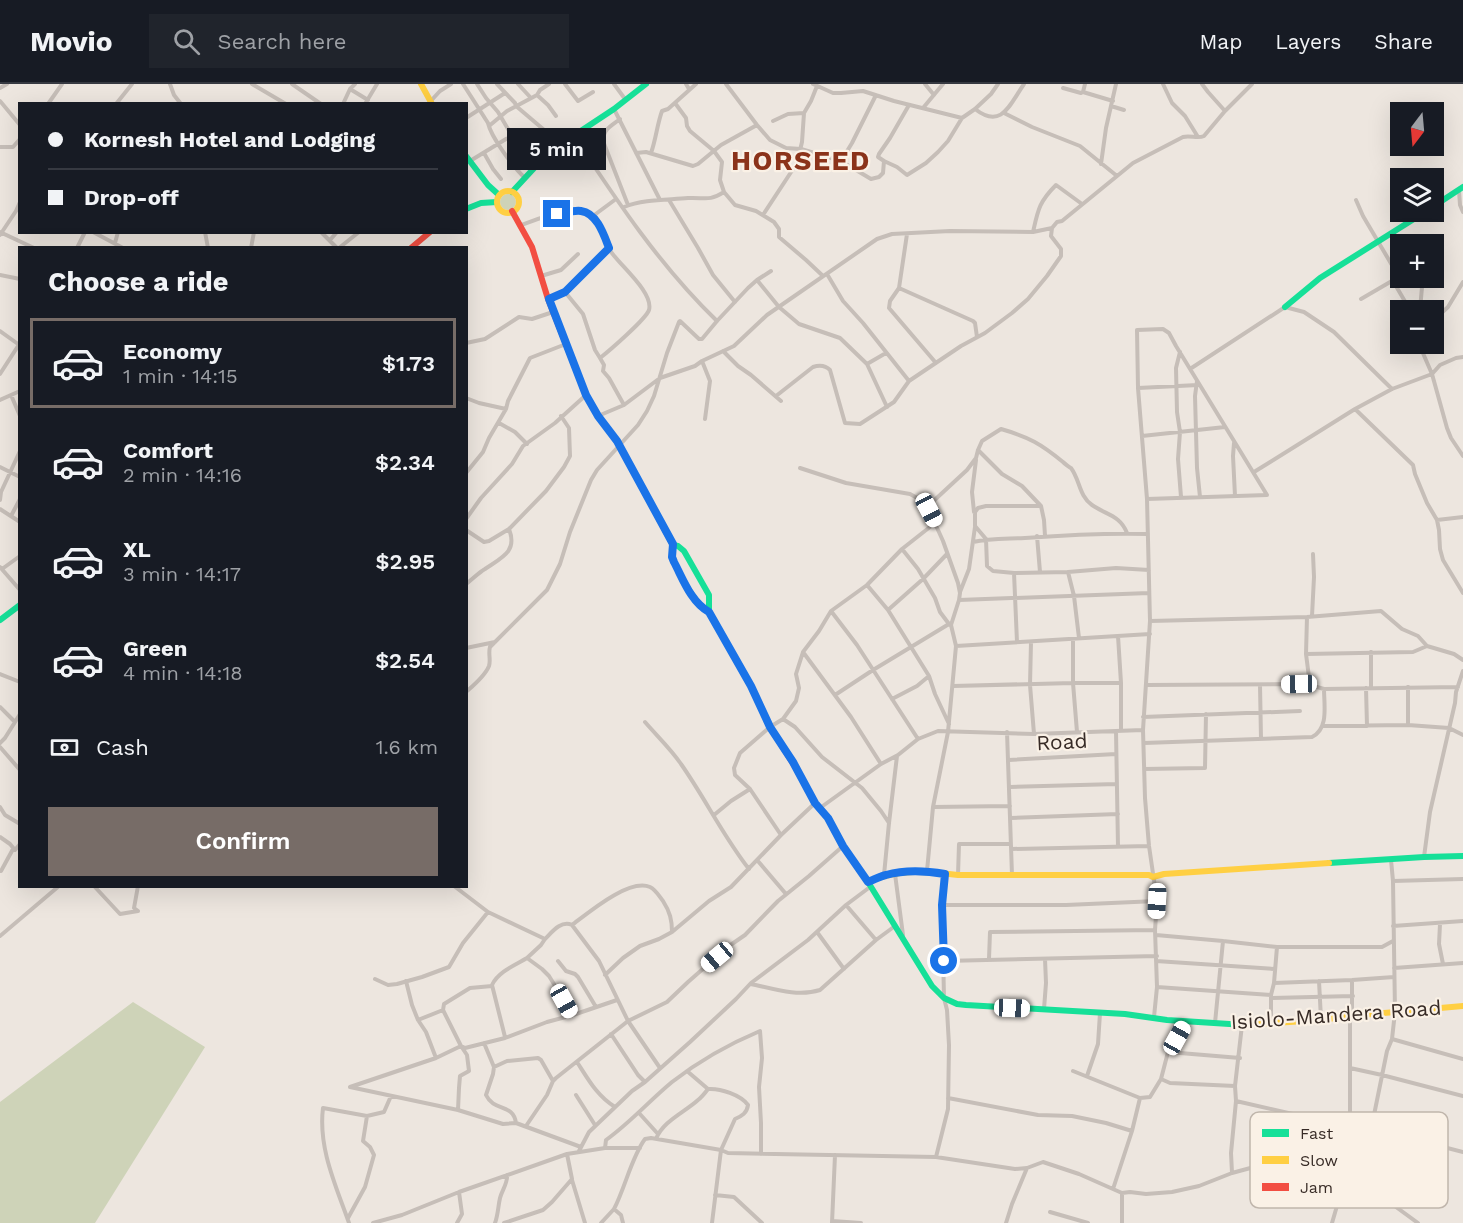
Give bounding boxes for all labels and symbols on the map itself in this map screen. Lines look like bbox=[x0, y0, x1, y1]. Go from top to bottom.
north arrow bbox=[1390, 102, 1444, 156]
callout: 5 min bbox=[508, 127, 606, 169]
district label: HORSEED bbox=[731, 145, 871, 177]
route end bbox=[543, 200, 570, 227]
car bbox=[913, 490, 945, 530]
car bbox=[1281, 675, 1317, 693]
street label: Road bbox=[1036, 728, 1088, 755]
car bbox=[1147, 883, 1167, 919]
car bbox=[697, 939, 737, 975]
route start bbox=[930, 947, 957, 974]
car bbox=[547, 981, 581, 1021]
street label: Isiolo-Mandera Road bbox=[1230, 995, 1442, 1034]
car bbox=[994, 998, 1030, 1018]
car bbox=[1160, 1018, 1194, 1058]
legend bbox=[1250, 1112, 1448, 1208]
text: Fast bbox=[1300, 1124, 1333, 1143]
text: Slow bbox=[1300, 1151, 1338, 1170]
text: Jam bbox=[1300, 1178, 1333, 1197]

